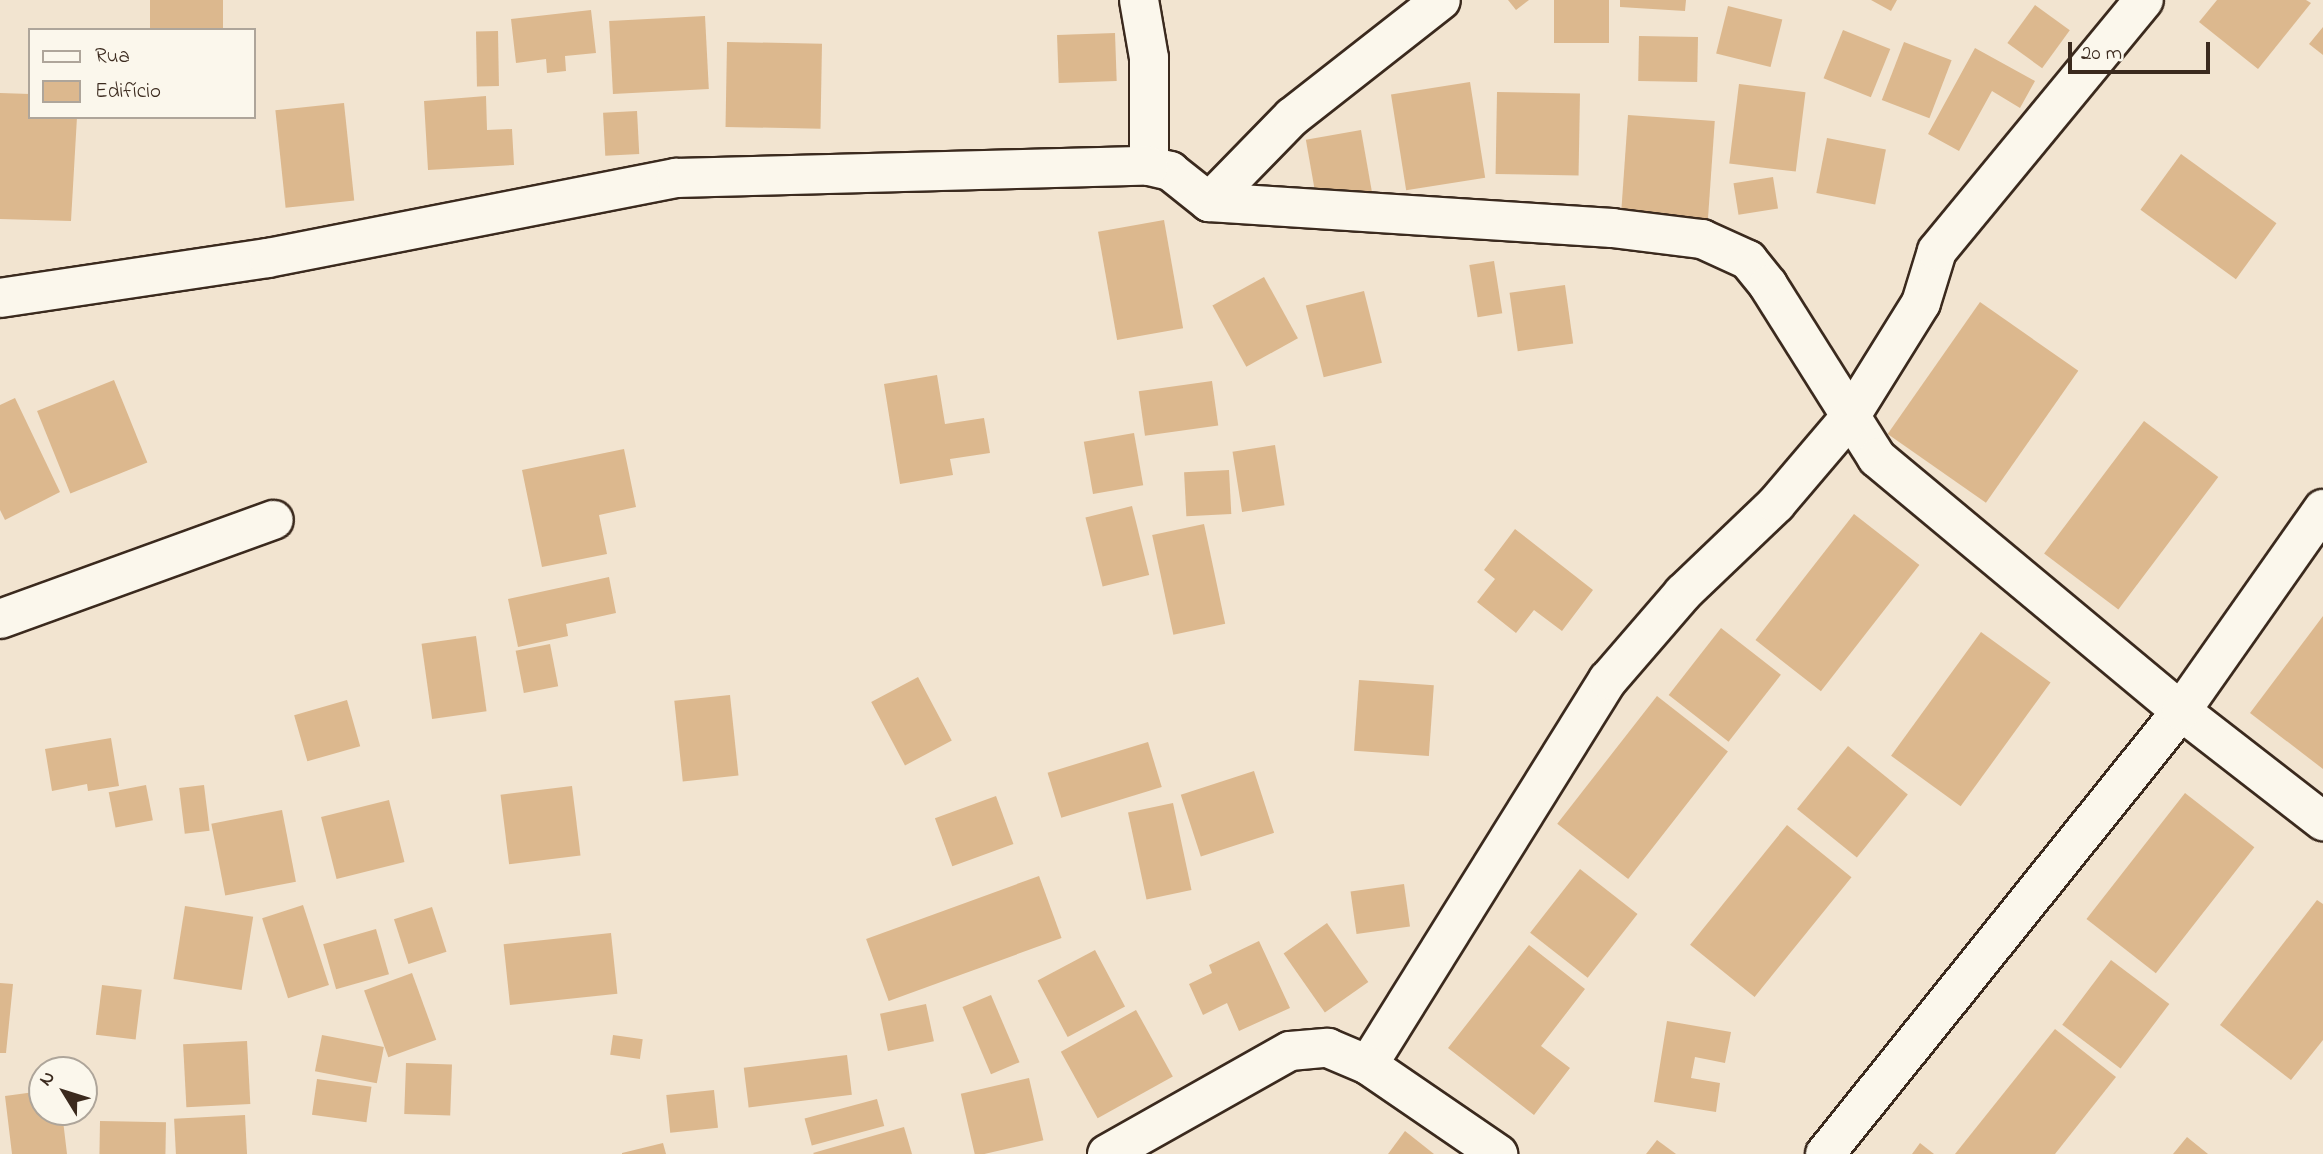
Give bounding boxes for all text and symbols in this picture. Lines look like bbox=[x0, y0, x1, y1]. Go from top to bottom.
legend bbox=[28, 28, 256, 119]
scale bar bbox=[2071, 28, 2213, 72]
text: 20 m bbox=[2081, 39, 2122, 69]
text: Rua bbox=[95, 42, 130, 72]
text: Edifício bbox=[95, 77, 161, 107]
north arrow bbox=[28, 1056, 98, 1126]
text: N bbox=[33, 1066, 62, 1092]

